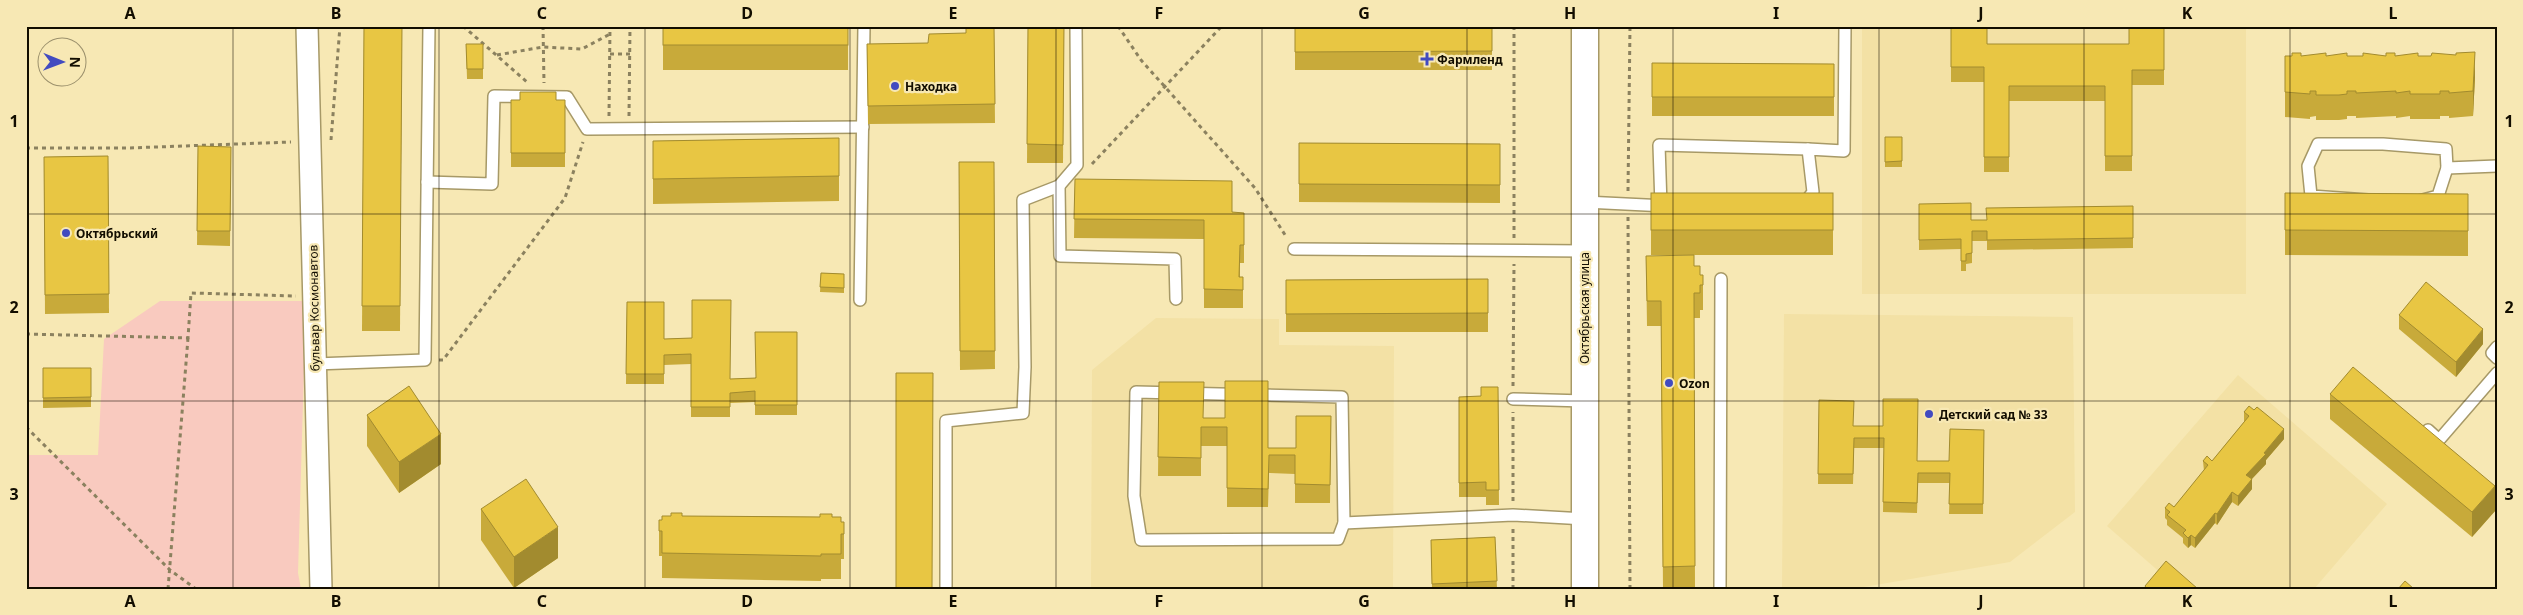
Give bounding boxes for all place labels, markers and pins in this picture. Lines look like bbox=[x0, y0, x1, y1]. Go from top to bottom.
place label: Фармленд bbox=[1437, 51, 1503, 68]
marker: Фармленд bbox=[1421, 53, 1433, 65]
place label: Находка bbox=[905, 78, 957, 95]
marker: Находка bbox=[889, 80, 901, 92]
place label: Октябрьский bbox=[76, 225, 158, 242]
marker: Октябрьский bbox=[60, 227, 72, 239]
place label: Ozon bbox=[1679, 375, 1710, 392]
marker: Ozon bbox=[1663, 377, 1675, 389]
place label: Детский сад № 33 bbox=[1939, 406, 2048, 423]
marker: Детский сад № 33 bbox=[1923, 408, 1935, 420]

